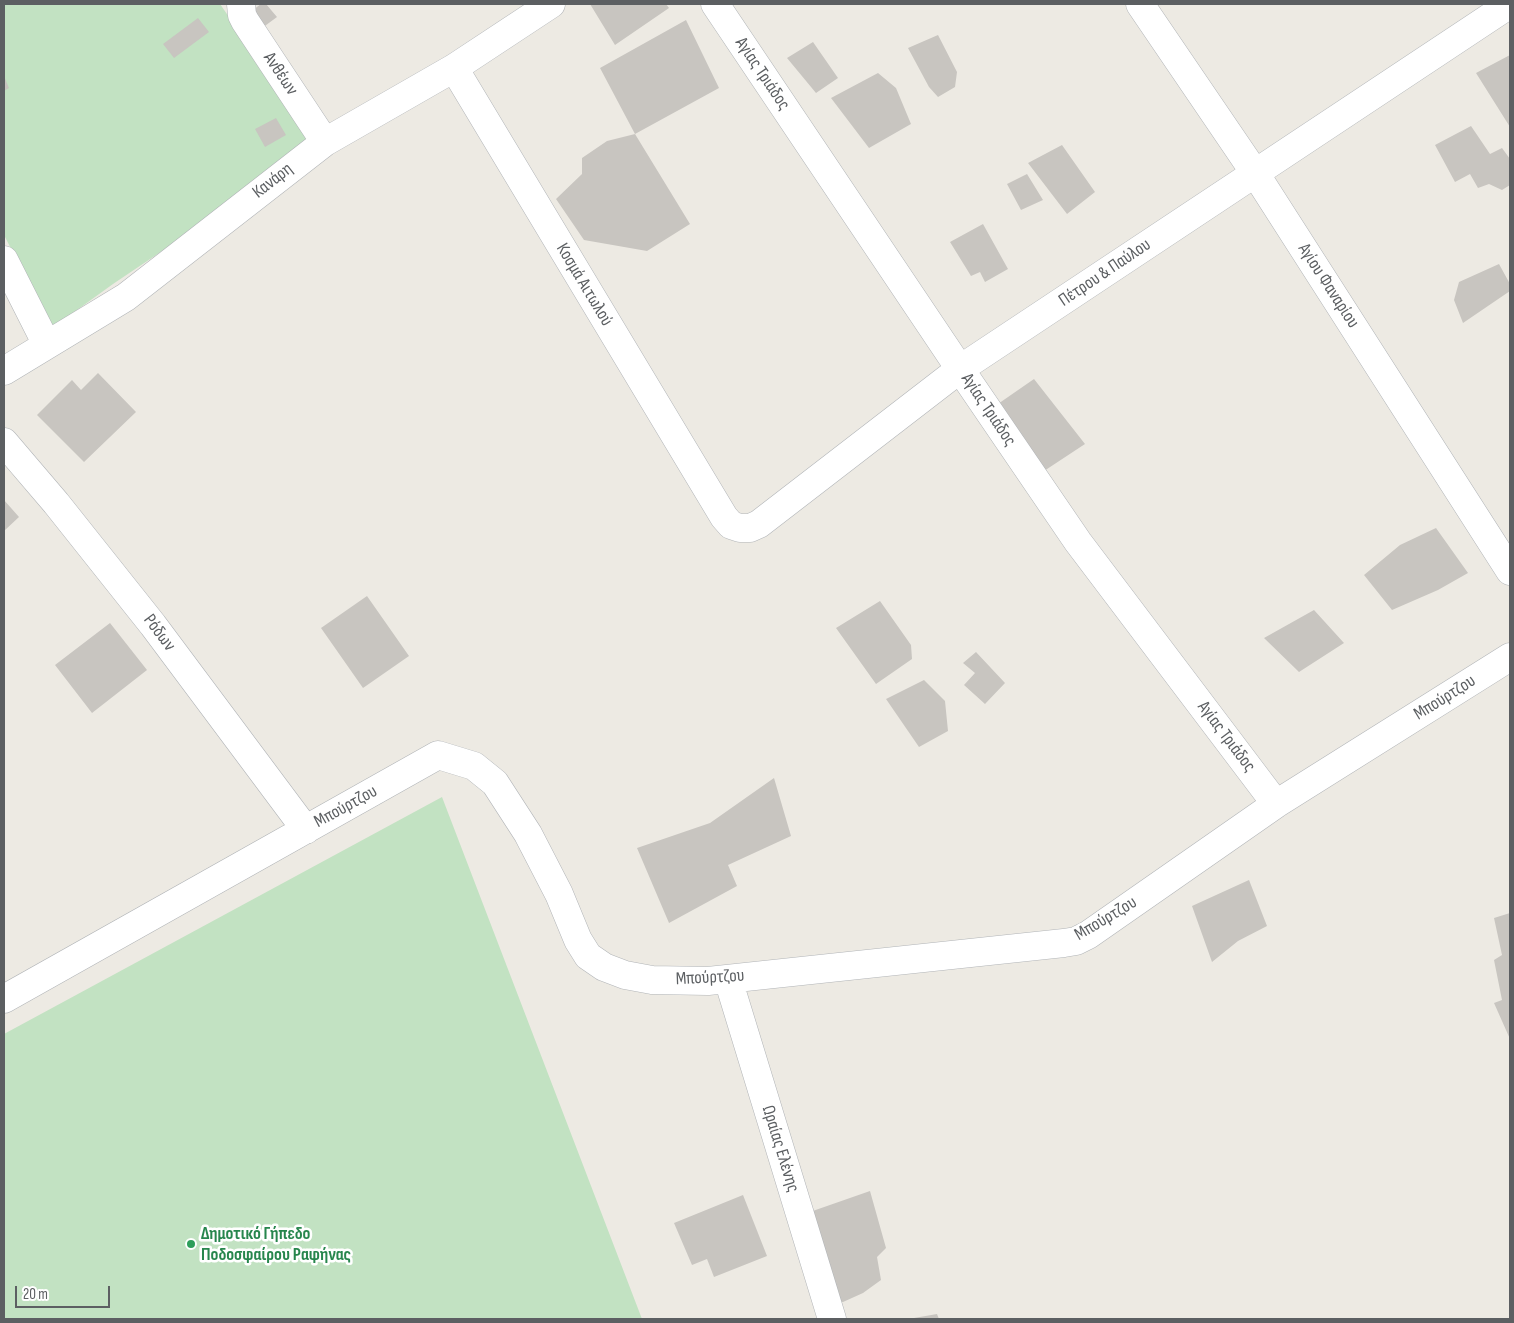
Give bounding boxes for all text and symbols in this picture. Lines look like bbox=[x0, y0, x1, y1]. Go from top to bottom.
street label: Αγίας Τριάδος bbox=[730, 33, 794, 115]
street label: Ανθέων bbox=[258, 49, 302, 99]
street label: Κανάρη bbox=[249, 159, 297, 203]
street label: Πέτρου & Παύλου bbox=[1055, 234, 1155, 312]
street label: Κοσμά Αιτωλού bbox=[551, 240, 617, 330]
street label: Αγίου Φαναρίου bbox=[1293, 240, 1363, 332]
street label: Αγίας Τριάδος bbox=[956, 369, 1020, 451]
street label: Ρόδων bbox=[138, 610, 180, 656]
street label: Μπούρτζου bbox=[1410, 671, 1480, 725]
street label: Αγίας Τριάδος bbox=[1192, 697, 1260, 777]
street label: Μπούρτζου bbox=[311, 781, 381, 833]
street label: Μπούρτζου bbox=[1071, 892, 1141, 946]
street label: Μπούρτζου bbox=[675, 965, 745, 991]
street label: Ωραίας Ελένης bbox=[757, 1103, 803, 1195]
place label: Δημοτικό Γήπεδο Ποδοσφαίρου Ραφήνας bbox=[201, 1223, 351, 1266]
marker: Δημοτικό Γήπεδο Ποδοσφαίρου Ραφήνας bbox=[185, 1238, 197, 1250]
scale bar bbox=[18, 1276, 112, 1308]
text: 20 m bbox=[23, 1285, 48, 1304]

